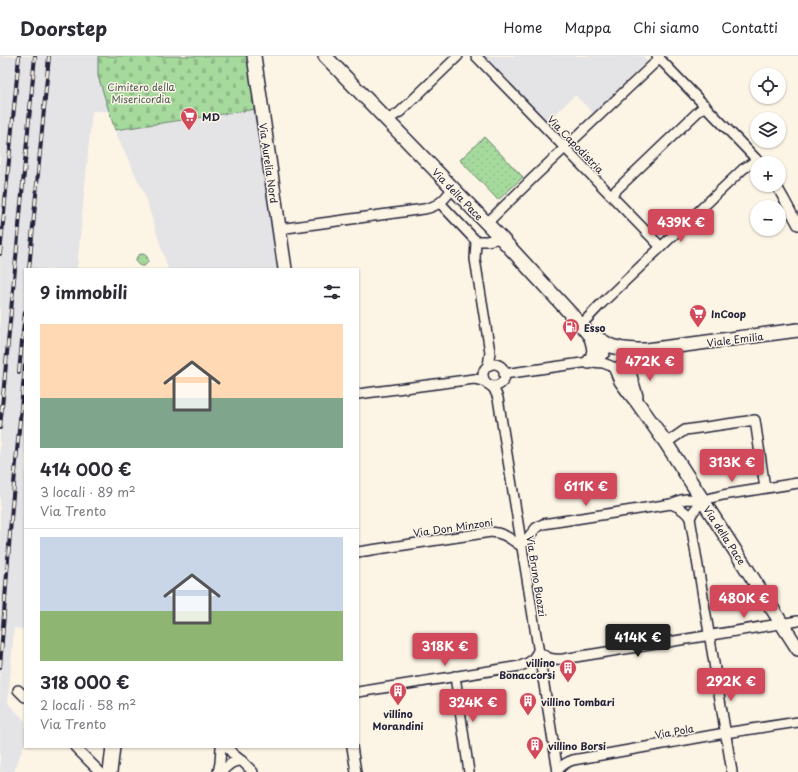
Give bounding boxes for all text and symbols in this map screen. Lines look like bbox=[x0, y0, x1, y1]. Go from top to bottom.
text: Doorstep bbox=[20, 14, 107, 42]
text: Home bbox=[504, 17, 542, 38]
text: Mappa bbox=[564, 17, 611, 38]
text: Chi siamo bbox=[633, 17, 699, 38]
text: Contatti bbox=[721, 17, 778, 38]
map controls bbox=[750, 68, 786, 236]
button: locate bbox=[750, 68, 786, 104]
park label: Cimitero della Misericordia bbox=[107, 79, 176, 106]
supermarket icon: MD bbox=[179, 106, 199, 131]
place label: MD bbox=[202, 109, 220, 124]
street label: Via Capodistria bbox=[544, 112, 608, 177]
button: layers bbox=[750, 112, 786, 148]
street label: Via Aurelia Nord bbox=[256, 122, 282, 204]
button: + bbox=[750, 156, 786, 192]
street label: Via della Pace bbox=[429, 164, 487, 224]
button: − bbox=[750, 200, 786, 236]
pin: 439K € bbox=[648, 209, 714, 243]
text: 439K € bbox=[657, 212, 705, 231]
text: 9 immobili bbox=[40, 279, 127, 305]
icon: filters bbox=[321, 281, 343, 303]
supermarket icon: InCoop bbox=[688, 303, 708, 328]
place label: InCoop bbox=[711, 306, 746, 321]
fuel station icon: Esso bbox=[561, 317, 581, 342]
place label: Esso bbox=[584, 320, 605, 335]
street label: Viale Emilia bbox=[706, 328, 765, 350]
pin: 472K € bbox=[617, 348, 683, 382]
icon: home bbox=[156, 350, 228, 422]
text: 472K € bbox=[625, 351, 675, 370]
pin: 313K € bbox=[699, 449, 765, 483]
text: 313K € bbox=[709, 452, 755, 471]
text: 414 000 € bbox=[40, 456, 131, 482]
pin: 611K € bbox=[553, 473, 619, 507]
text: 611K € bbox=[564, 476, 608, 495]
text: 3 locali · 89 m² bbox=[40, 482, 136, 501]
text: Via Trento bbox=[40, 501, 106, 520]
street label: Via della Pace bbox=[700, 503, 750, 567]
street label: Via Don Minzoni bbox=[412, 514, 494, 540]
street label: Via Bruno Buozzi bbox=[523, 534, 551, 618]
icon: home bbox=[156, 563, 228, 635]
pin: 480K € bbox=[711, 585, 777, 619]
text: 480K € bbox=[719, 588, 769, 607]
pin: 414K € bbox=[605, 624, 671, 658]
text: 414K € bbox=[614, 627, 662, 646]
pin: 318K € bbox=[412, 633, 478, 667]
text: 318K € bbox=[422, 636, 468, 655]
place label: villino Bonaccorsi bbox=[499, 655, 555, 682]
building icon: villino Bonaccorsi bbox=[558, 658, 578, 683]
pin: 292K € bbox=[698, 668, 764, 702]
text: 318 000 € bbox=[40, 669, 130, 695]
text: 292K € bbox=[706, 671, 756, 690]
building icon: villino Morandini bbox=[388, 681, 408, 706]
pin: 324K € bbox=[440, 689, 506, 723]
building icon: villino Tombari bbox=[518, 691, 538, 716]
text: 324K € bbox=[448, 692, 498, 711]
place label: villino Tombari bbox=[541, 694, 615, 709]
text: 2 locali · 58 m² bbox=[40, 695, 136, 714]
place label: villino Morandini bbox=[373, 706, 424, 733]
text: Via Trento bbox=[40, 714, 106, 733]
street label: Via Pola bbox=[653, 720, 695, 742]
building icon: villino Borsi bbox=[525, 735, 545, 760]
place label: villino Borsi bbox=[548, 738, 606, 753]

